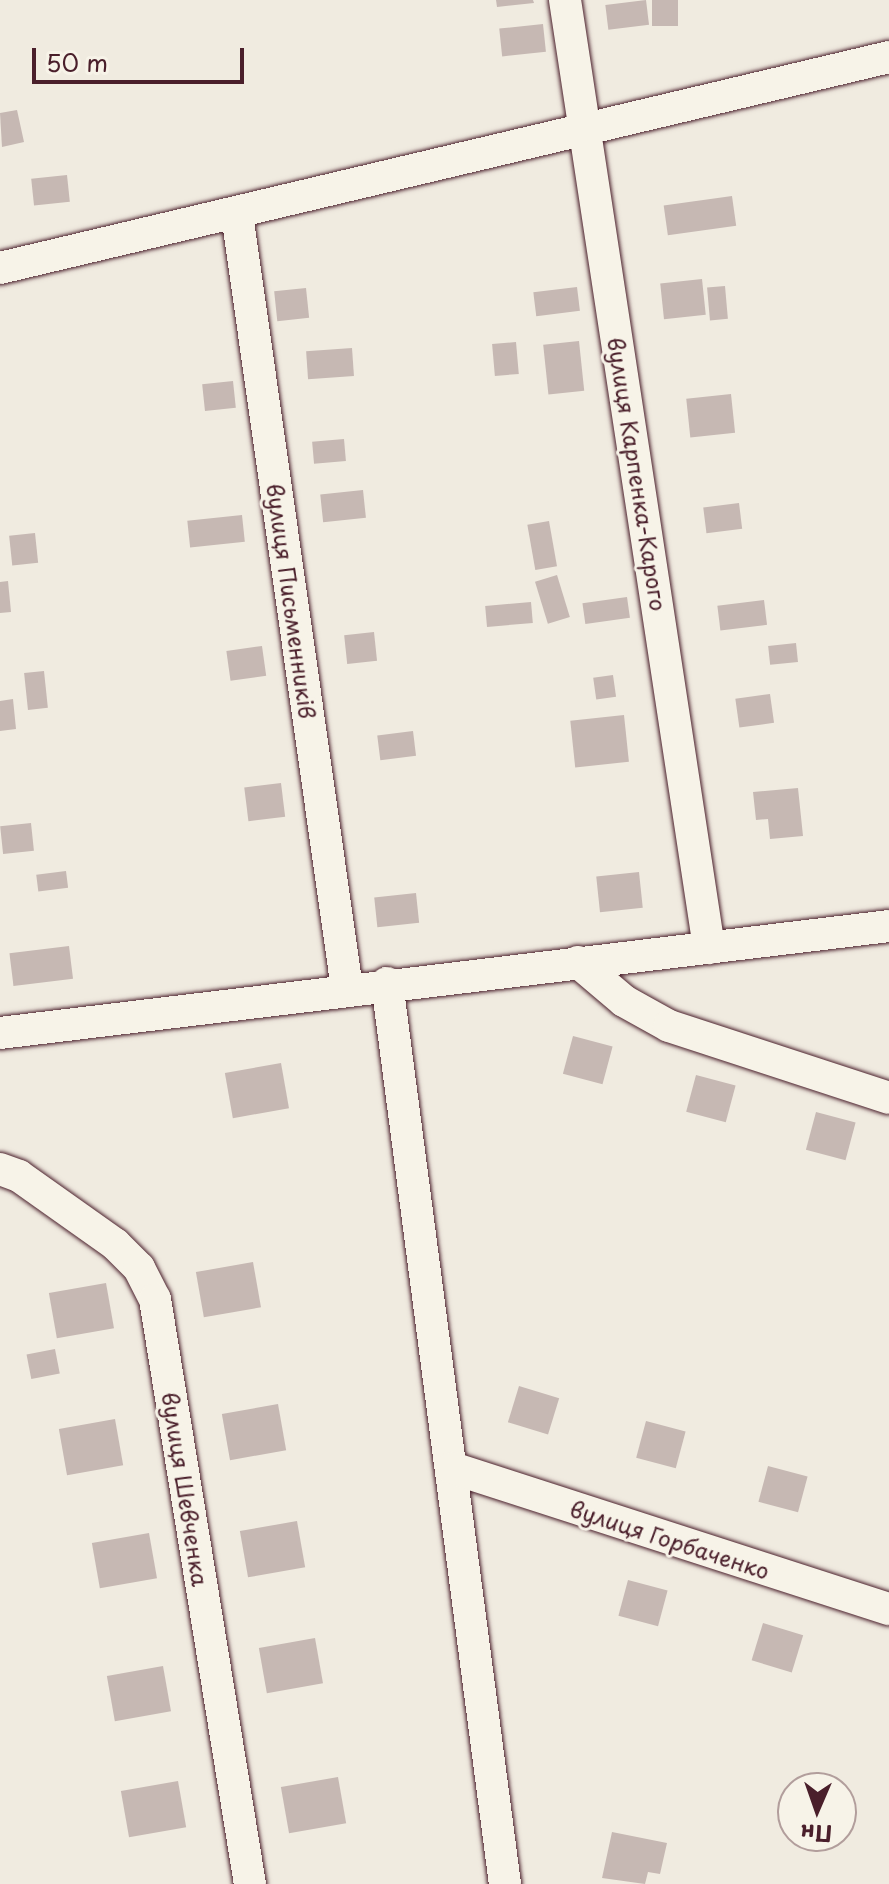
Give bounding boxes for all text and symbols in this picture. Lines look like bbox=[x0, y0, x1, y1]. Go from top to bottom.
scale bar bbox=[36, 32, 248, 82]
text: 50 m bbox=[46, 44, 108, 80]
street label: вулиця Карпенка-Карого bbox=[603, 335, 673, 613]
street label: вулиця Письменників bbox=[262, 482, 322, 720]
street label: вулиця Шевченка bbox=[158, 1390, 214, 1588]
street label: вулиця Горбаченко bbox=[567, 1494, 773, 1584]
north arrow bbox=[777, 1772, 857, 1852]
text: Пн bbox=[800, 1817, 833, 1852]

